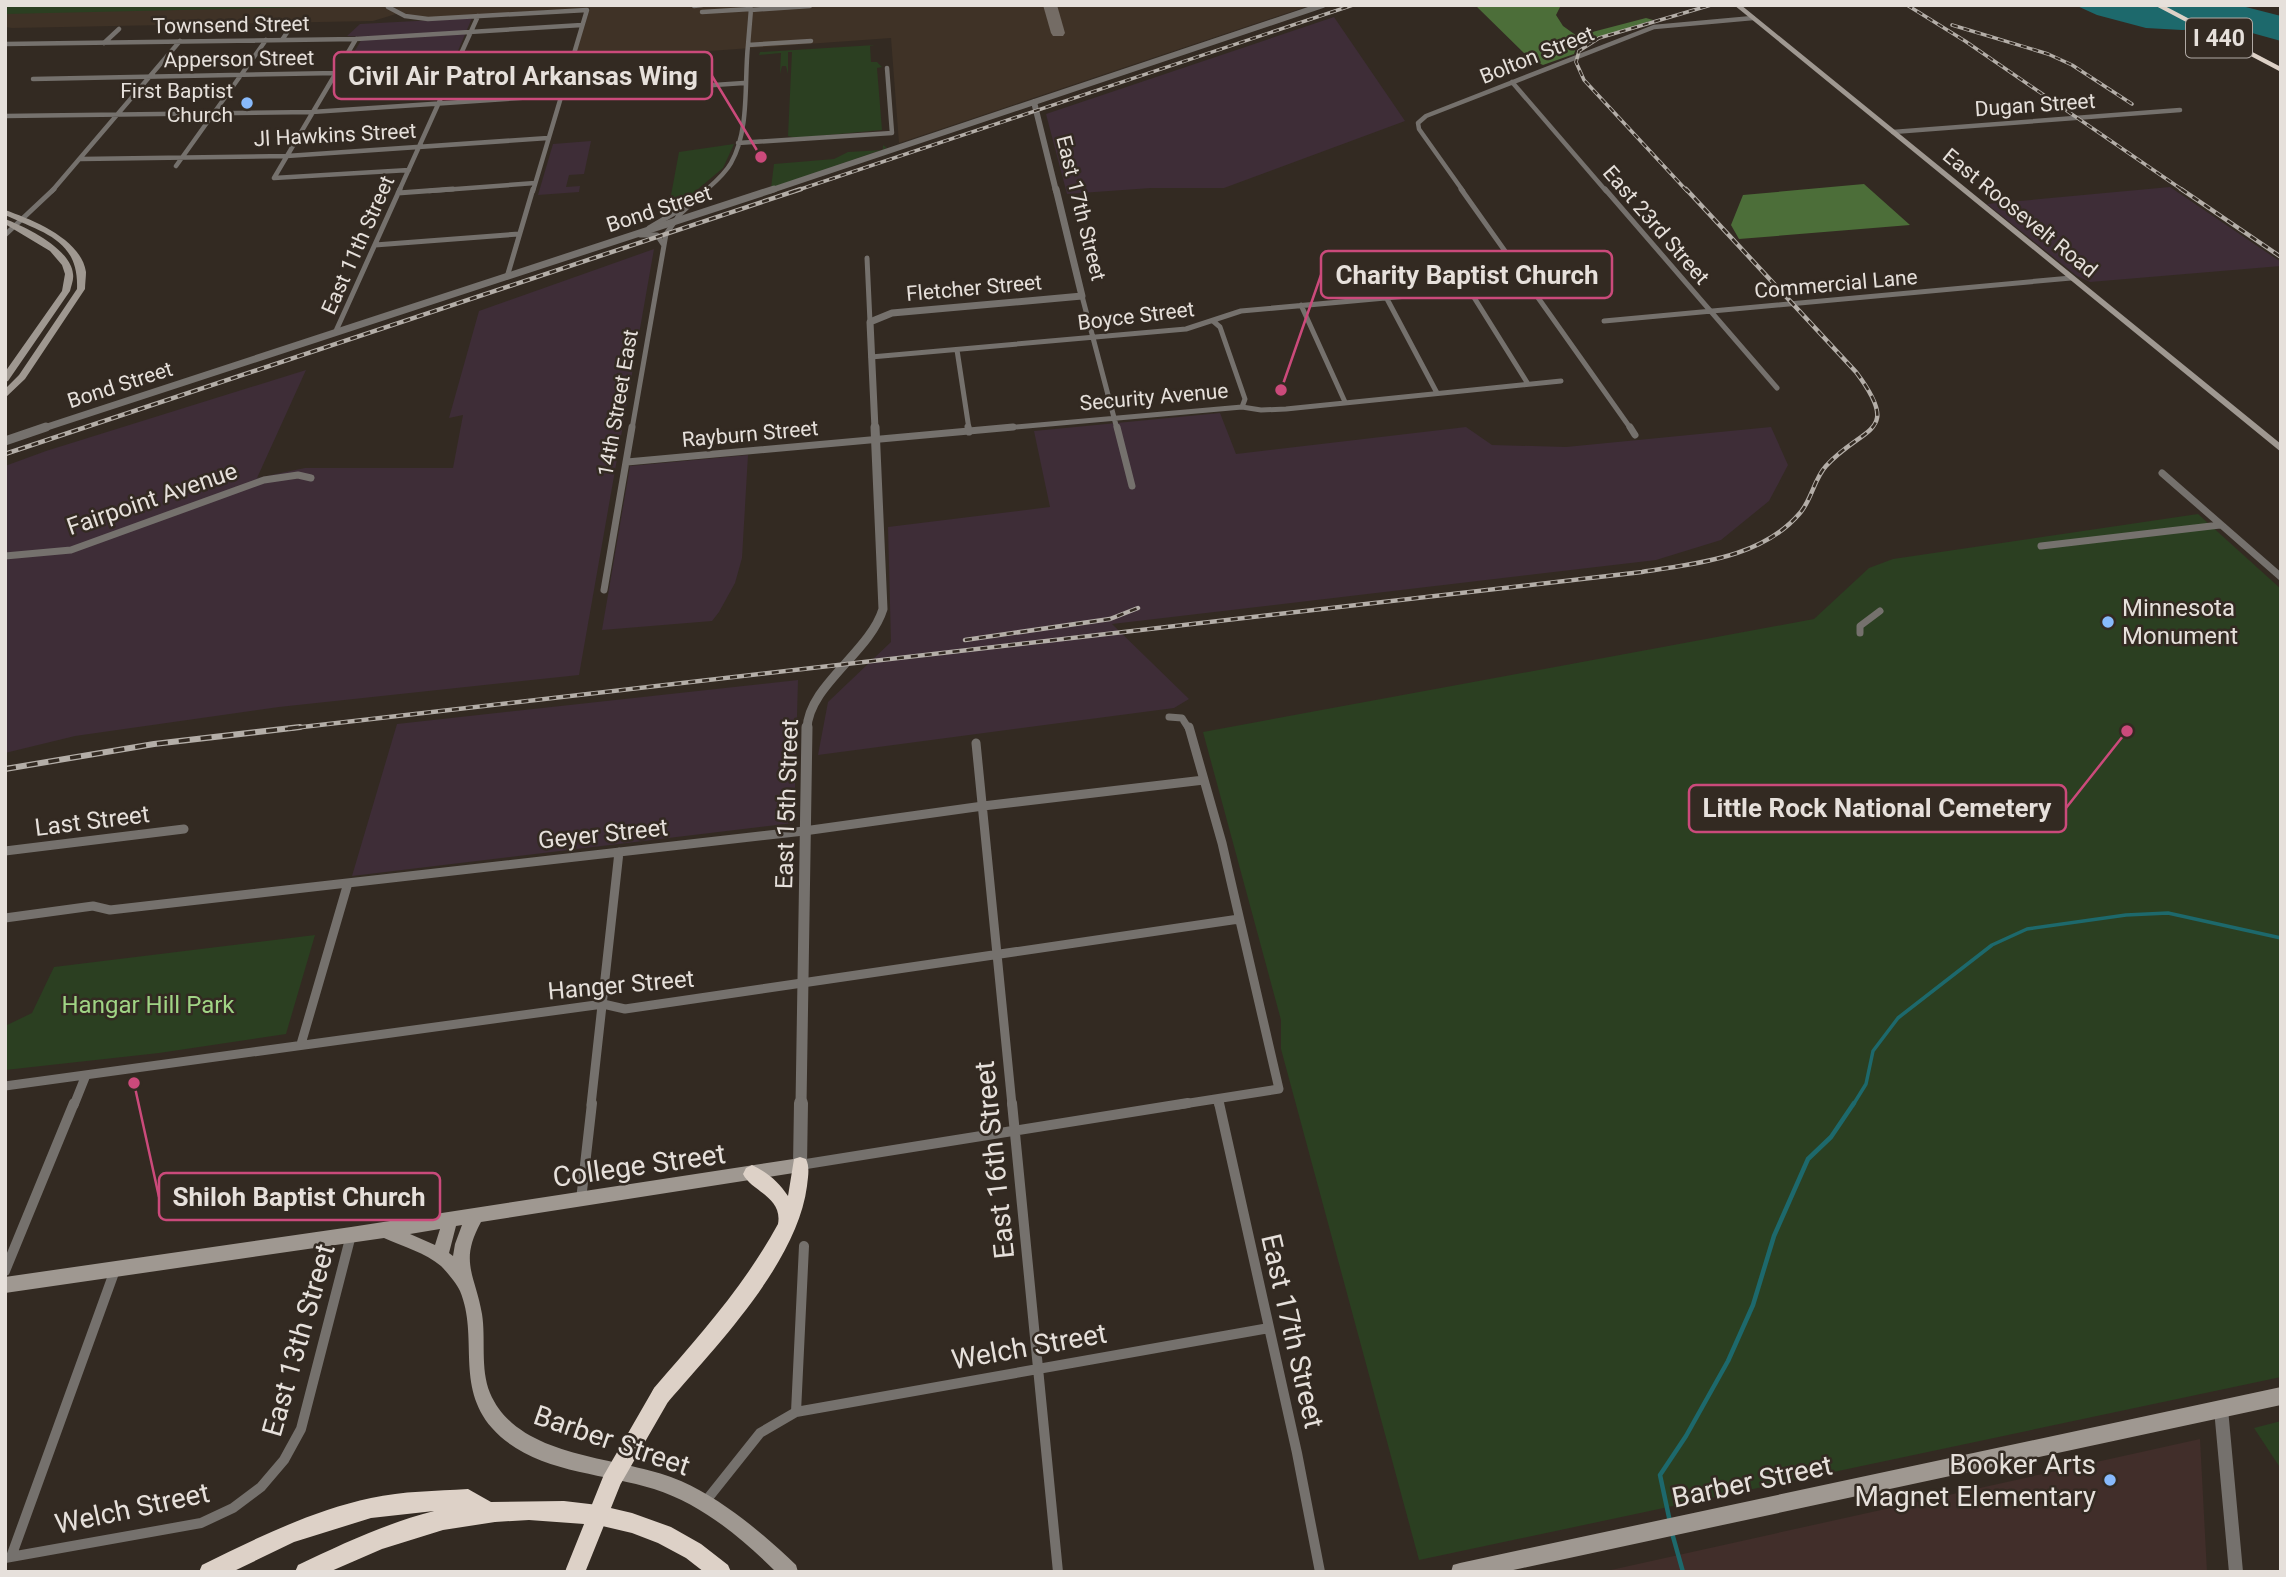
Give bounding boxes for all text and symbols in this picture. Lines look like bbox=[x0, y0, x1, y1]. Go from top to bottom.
street label: Townsend Street bbox=[152, 12, 310, 38]
road number: I 440 bbox=[2186, 19, 2252, 58]
street label: Bolton Street bbox=[1476, 21, 1598, 89]
street label: Apperson Street bbox=[164, 46, 315, 72]
callout: Civil Air Patrol Arkansas Wing bbox=[334, 52, 712, 99]
text: Civil Air Patrol Arkansas Wing bbox=[348, 61, 698, 91]
place label: First Baptist Church bbox=[120, 79, 233, 127]
street label: Dugan Street bbox=[1974, 89, 2096, 121]
marker: First Baptist Church bbox=[239, 95, 255, 111]
street label: Jl Hawkins Street bbox=[253, 119, 417, 151]
street label: East 17th Street bbox=[1051, 133, 1111, 283]
street label: East Roosevelt Road bbox=[1938, 143, 2102, 283]
street label: East 23rd Street bbox=[1598, 161, 1714, 289]
street label: East 11th Street bbox=[317, 172, 399, 318]
street label: Bond Street bbox=[603, 181, 715, 237]
callout: Charity Baptist Church bbox=[1321, 251, 1612, 298]
text: Charity Baptist Church bbox=[1335, 260, 1599, 290]
street label: Commercial Lane bbox=[1753, 265, 1919, 303]
street label: Fletcher Street bbox=[905, 270, 1043, 306]
street label: Boyce Street bbox=[1076, 297, 1196, 335]
street label: 14th Street East bbox=[593, 327, 643, 478]
street label: Bond Street bbox=[64, 357, 176, 413]
street label: Security Avenue bbox=[1079, 379, 1229, 415]
street label: Rayburn Street bbox=[681, 416, 819, 452]
street label: Fairpoint Avenue bbox=[63, 457, 241, 541]
place label: Minnesota Monument bbox=[2122, 594, 2238, 650]
marker: Minnesota Monument bbox=[2100, 614, 2116, 630]
street label: East 15th Street bbox=[770, 718, 804, 890]
callout: Little Rock National Cemetery bbox=[1689, 785, 2066, 832]
text: Little Rock National Cemetery bbox=[1703, 793, 2052, 823]
street label: Last Street bbox=[33, 800, 151, 842]
street label: Geyer Street bbox=[537, 813, 669, 855]
street label: Hanger Street bbox=[547, 965, 696, 1005]
park label: Hangar Hill Park bbox=[62, 991, 235, 1019]
street label: East 16th Street bbox=[968, 1059, 1021, 1260]
street label: College Street bbox=[551, 1137, 728, 1194]
callout: Shiloh Baptist Church bbox=[159, 1173, 440, 1220]
text: Shiloh Baptist Church bbox=[173, 1182, 425, 1212]
street label: East 17th Street bbox=[1254, 1231, 1331, 1432]
street label: East 13th Street bbox=[255, 1240, 342, 1440]
street label: Welch Street bbox=[949, 1317, 1109, 1376]
street label: Barber Street bbox=[529, 1398, 694, 1483]
street label: Barber Street bbox=[1669, 1448, 1835, 1515]
place label: Booker Arts Magnet Elementary bbox=[1854, 1448, 2096, 1513]
marker: Booker Arts Magnet Elementary bbox=[2102, 1472, 2118, 1488]
street label: Welch Street bbox=[52, 1476, 212, 1541]

